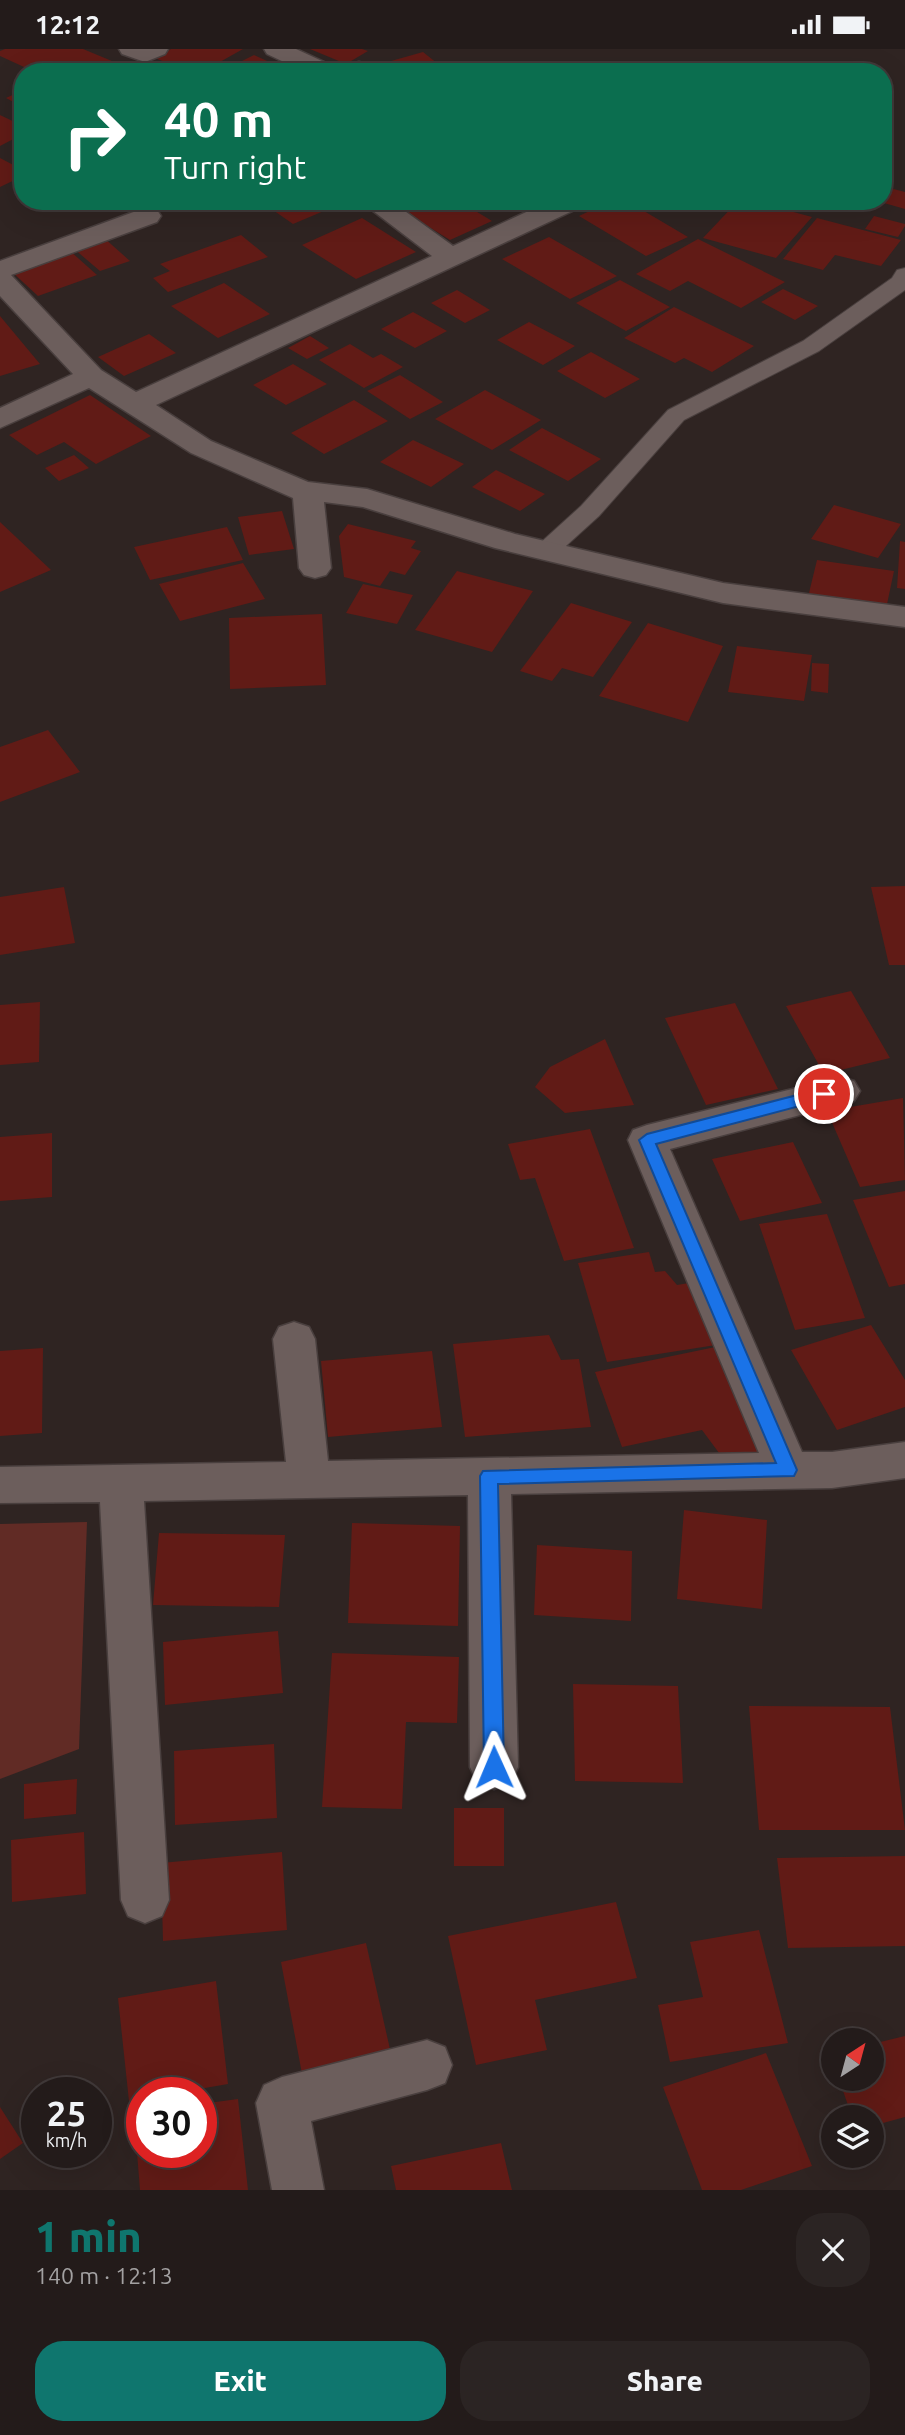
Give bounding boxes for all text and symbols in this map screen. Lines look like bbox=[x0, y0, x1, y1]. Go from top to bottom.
text: 12:12 bbox=[35, 10, 100, 39]
icon: right bbox=[49, 91, 140, 182]
text: 40 m bbox=[164, 91, 273, 146]
text: Turn right bbox=[164, 149, 306, 185]
pin bbox=[794, 1064, 854, 1124]
icon: arrive bbox=[805, 1075, 843, 1113]
position arrow bbox=[457, 1730, 531, 1804]
north arrow bbox=[821, 2028, 884, 2091]
map controls bbox=[821, 2028, 884, 2168]
speed limit sign: 30 bbox=[126, 2077, 217, 2168]
text: 25 bbox=[47, 2093, 86, 2133]
button: layers bbox=[821, 2105, 884, 2168]
text: km/h bbox=[46, 2130, 87, 2150]
text: 1 min bbox=[35, 2213, 142, 2260]
button: close bbox=[796, 2213, 870, 2287]
text: 140 m · 12:13 bbox=[35, 2263, 173, 2288]
button: Exit bbox=[35, 2341, 446, 2421]
button: Share bbox=[460, 2341, 870, 2421]

